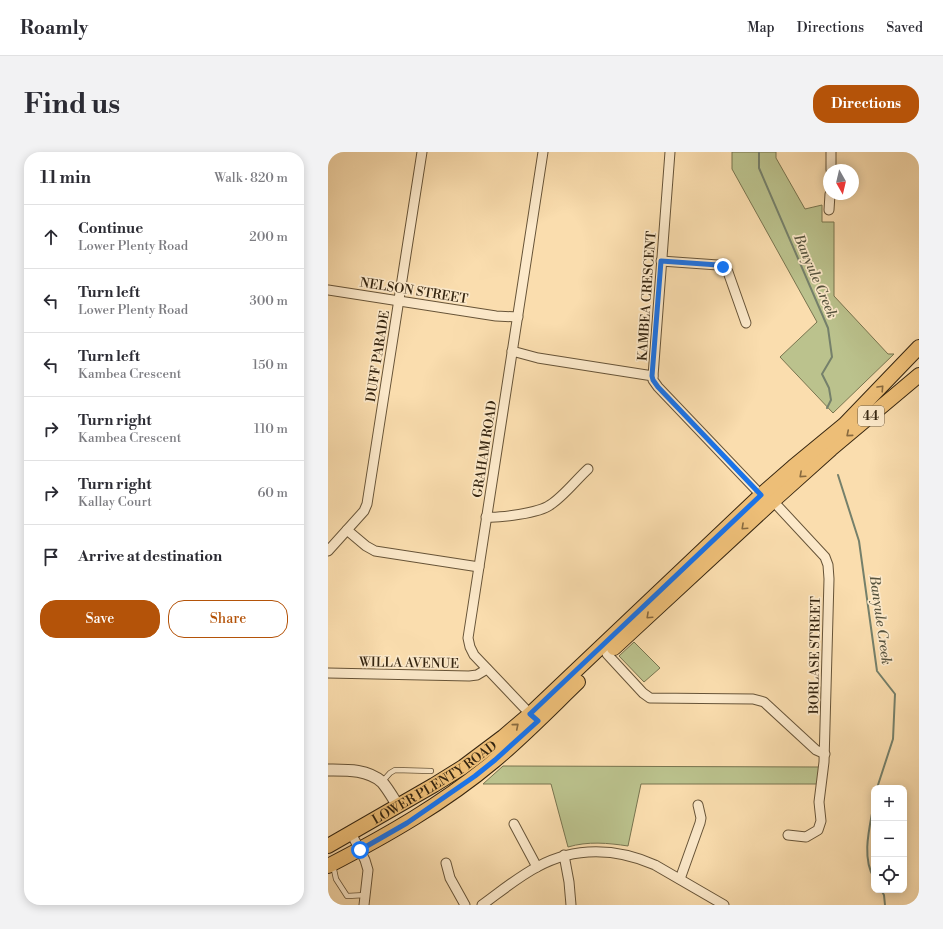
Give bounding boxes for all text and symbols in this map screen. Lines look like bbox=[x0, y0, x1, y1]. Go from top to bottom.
text: Roamly bbox=[20, 16, 88, 40]
text: Map bbox=[747, 19, 775, 37]
text: Directions bbox=[797, 19, 864, 37]
text: Saved bbox=[886, 19, 923, 37]
button: Directions bbox=[813, 85, 919, 123]
text: Find us bbox=[24, 87, 120, 122]
north arrow bbox=[823, 164, 859, 200]
text: 11 min bbox=[40, 167, 91, 189]
text: Walk · 820 m bbox=[214, 170, 288, 186]
text: Continue bbox=[78, 219, 143, 238]
icon: ahead bbox=[40, 226, 62, 248]
text: 200 m bbox=[249, 229, 288, 245]
street label: KAMBEA CRESCENT bbox=[634, 231, 660, 362]
water label: Banyule Creek bbox=[789, 231, 841, 321]
text: Lower Plenty Road bbox=[78, 238, 188, 254]
route end bbox=[714, 258, 732, 276]
street label: NELSON STREET bbox=[359, 275, 469, 307]
text: Turn left bbox=[78, 283, 140, 302]
icon: left bbox=[40, 290, 62, 312]
text: 300 m bbox=[250, 293, 288, 309]
text: Lower Plenty Road bbox=[78, 302, 188, 318]
street label: DUFF PARADE bbox=[363, 309, 393, 403]
text: Turn left bbox=[78, 347, 140, 366]
icon: left bbox=[40, 354, 62, 376]
text: 150 m bbox=[253, 357, 288, 373]
text: Kambea Crescent bbox=[78, 366, 181, 382]
one-way arrow bbox=[876, 385, 884, 393]
street label: GRAHAM ROAD bbox=[469, 399, 501, 499]
road number: 44 bbox=[858, 406, 884, 426]
text: Turn right bbox=[78, 411, 152, 430]
icon: right bbox=[40, 418, 62, 440]
text: 110 m bbox=[254, 421, 288, 437]
text: Kambea Crescent bbox=[78, 430, 181, 446]
one-way arrow bbox=[847, 430, 854, 437]
one-way arrow bbox=[799, 470, 807, 478]
text: Turn right bbox=[78, 475, 152, 494]
icon: right bbox=[40, 482, 62, 504]
text: 60 m bbox=[257, 485, 288, 501]
text: Kallay Court bbox=[78, 494, 152, 510]
one-way arrow bbox=[742, 523, 749, 530]
icon: arrive bbox=[40, 546, 62, 568]
text: Arrive at destination bbox=[78, 547, 222, 566]
water label: Banyule Creek bbox=[865, 573, 895, 666]
street label: BORLASE STREET bbox=[806, 596, 824, 715]
button: Save bbox=[40, 600, 160, 638]
button: Share bbox=[168, 600, 288, 638]
one-way arrow bbox=[646, 611, 654, 618]
street label: WILLA AVENUE bbox=[358, 654, 459, 672]
one-way arrow bbox=[511, 723, 519, 731]
street label: LOWER PLENTY ROAD bbox=[369, 737, 500, 828]
map controls bbox=[871, 785, 907, 893]
button: + bbox=[871, 785, 907, 821]
button: − bbox=[871, 821, 907, 857]
route start bbox=[351, 841, 369, 859]
button: locate bbox=[871, 857, 907, 893]

